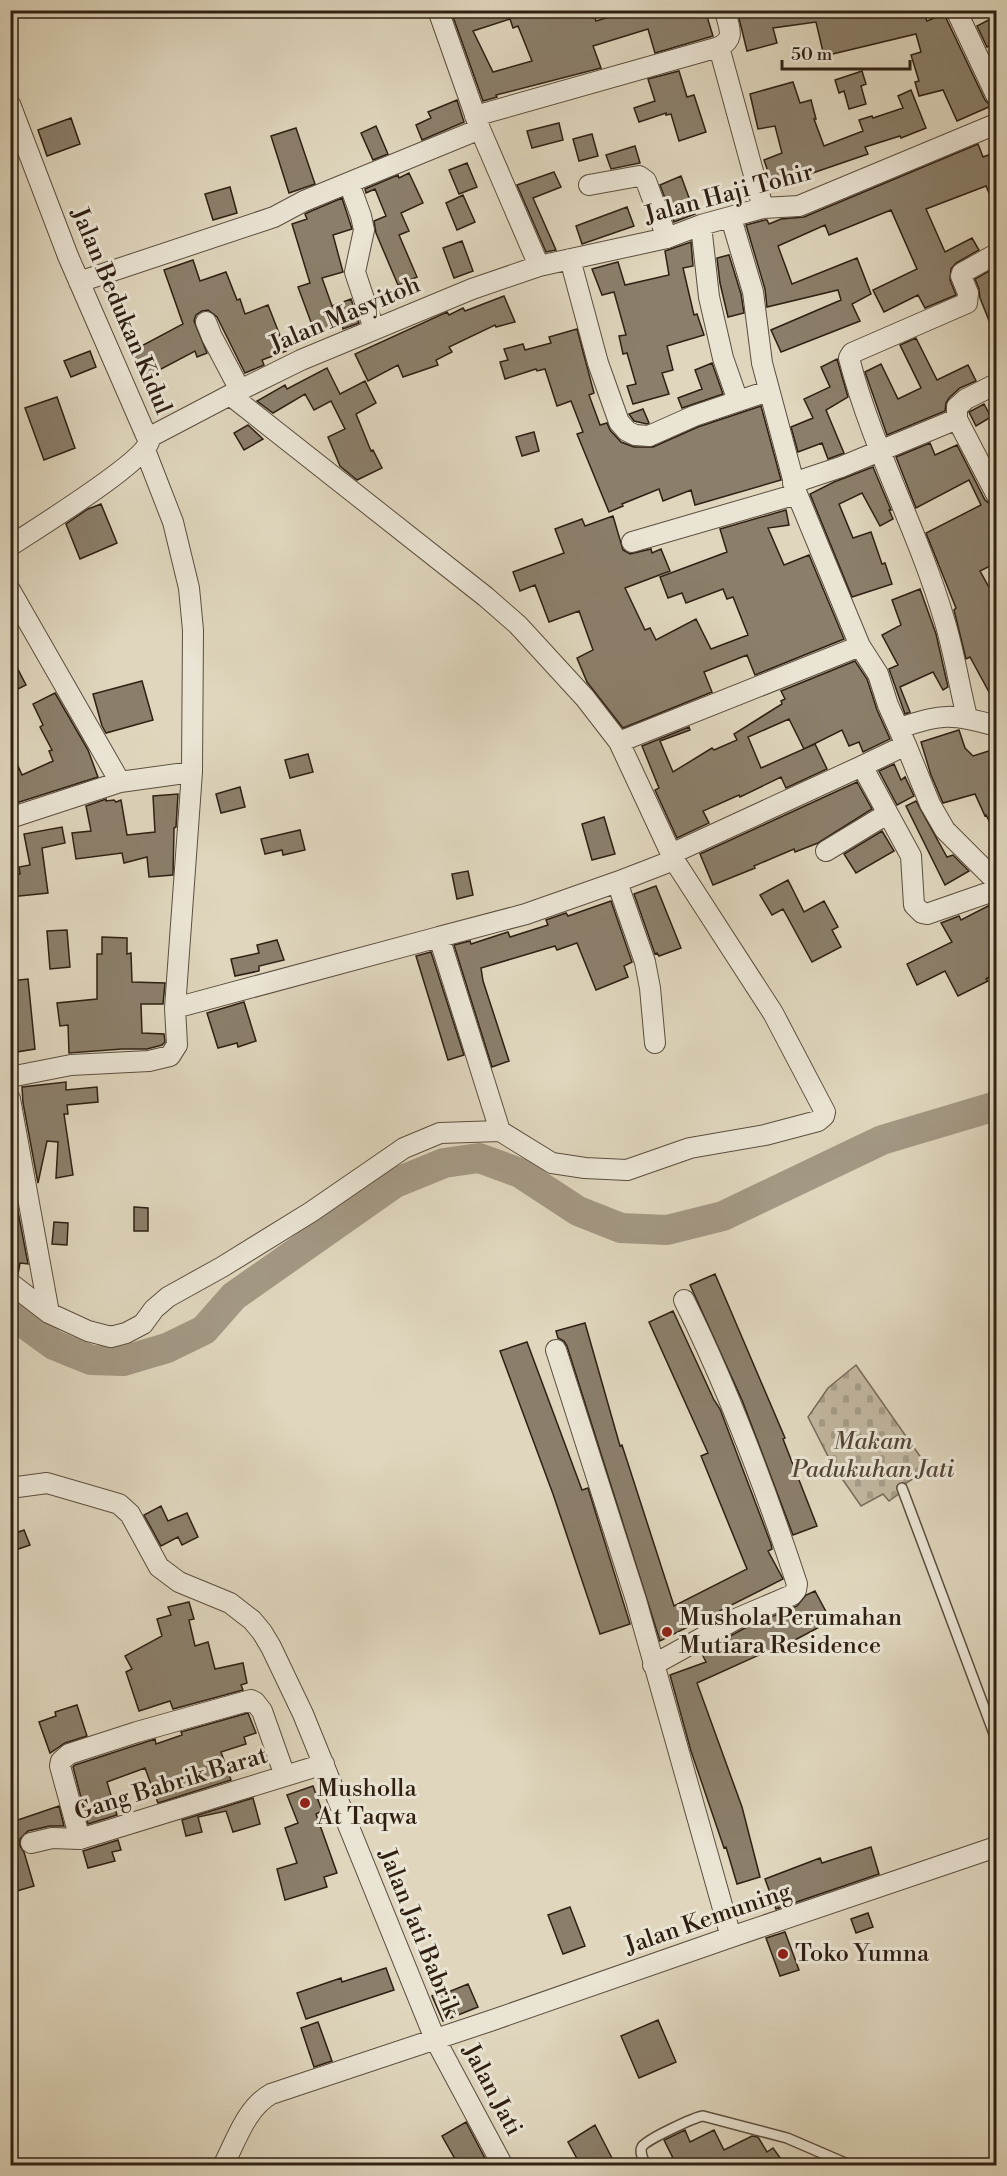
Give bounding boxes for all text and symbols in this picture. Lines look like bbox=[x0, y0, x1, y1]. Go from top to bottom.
scale bar bbox=[782, 33, 910, 71]
text: 50 m bbox=[791, 43, 833, 66]
street label: Jalan Haji Tohir bbox=[640, 157, 817, 231]
street label: Jalan Bedukan Kidul bbox=[64, 202, 178, 419]
street label: Jalan Masyitoh bbox=[264, 270, 425, 361]
park label: Makam Padukuhan Jati bbox=[791, 1427, 955, 1485]
place label: Mushola Perumahan Mutiara Residence bbox=[679, 1603, 902, 1661]
marker: Mushola Perumahan Mutiara Residence bbox=[660, 1625, 674, 1639]
street label: Gang Babrik Barat bbox=[71, 1740, 272, 1828]
place label: Musholla At Taqwa bbox=[316, 1774, 418, 1832]
marker: Musholla At Taqwa bbox=[298, 1796, 312, 1810]
street label: Jalan Jati Babrik bbox=[371, 1844, 467, 2023]
street label: Jalan Kemuning bbox=[620, 1876, 796, 1962]
place label: Toko Yumna bbox=[795, 1939, 930, 1969]
marker: Toko Yumna bbox=[776, 1947, 790, 1961]
street label: Jalan Jati bbox=[455, 2038, 529, 2141]

